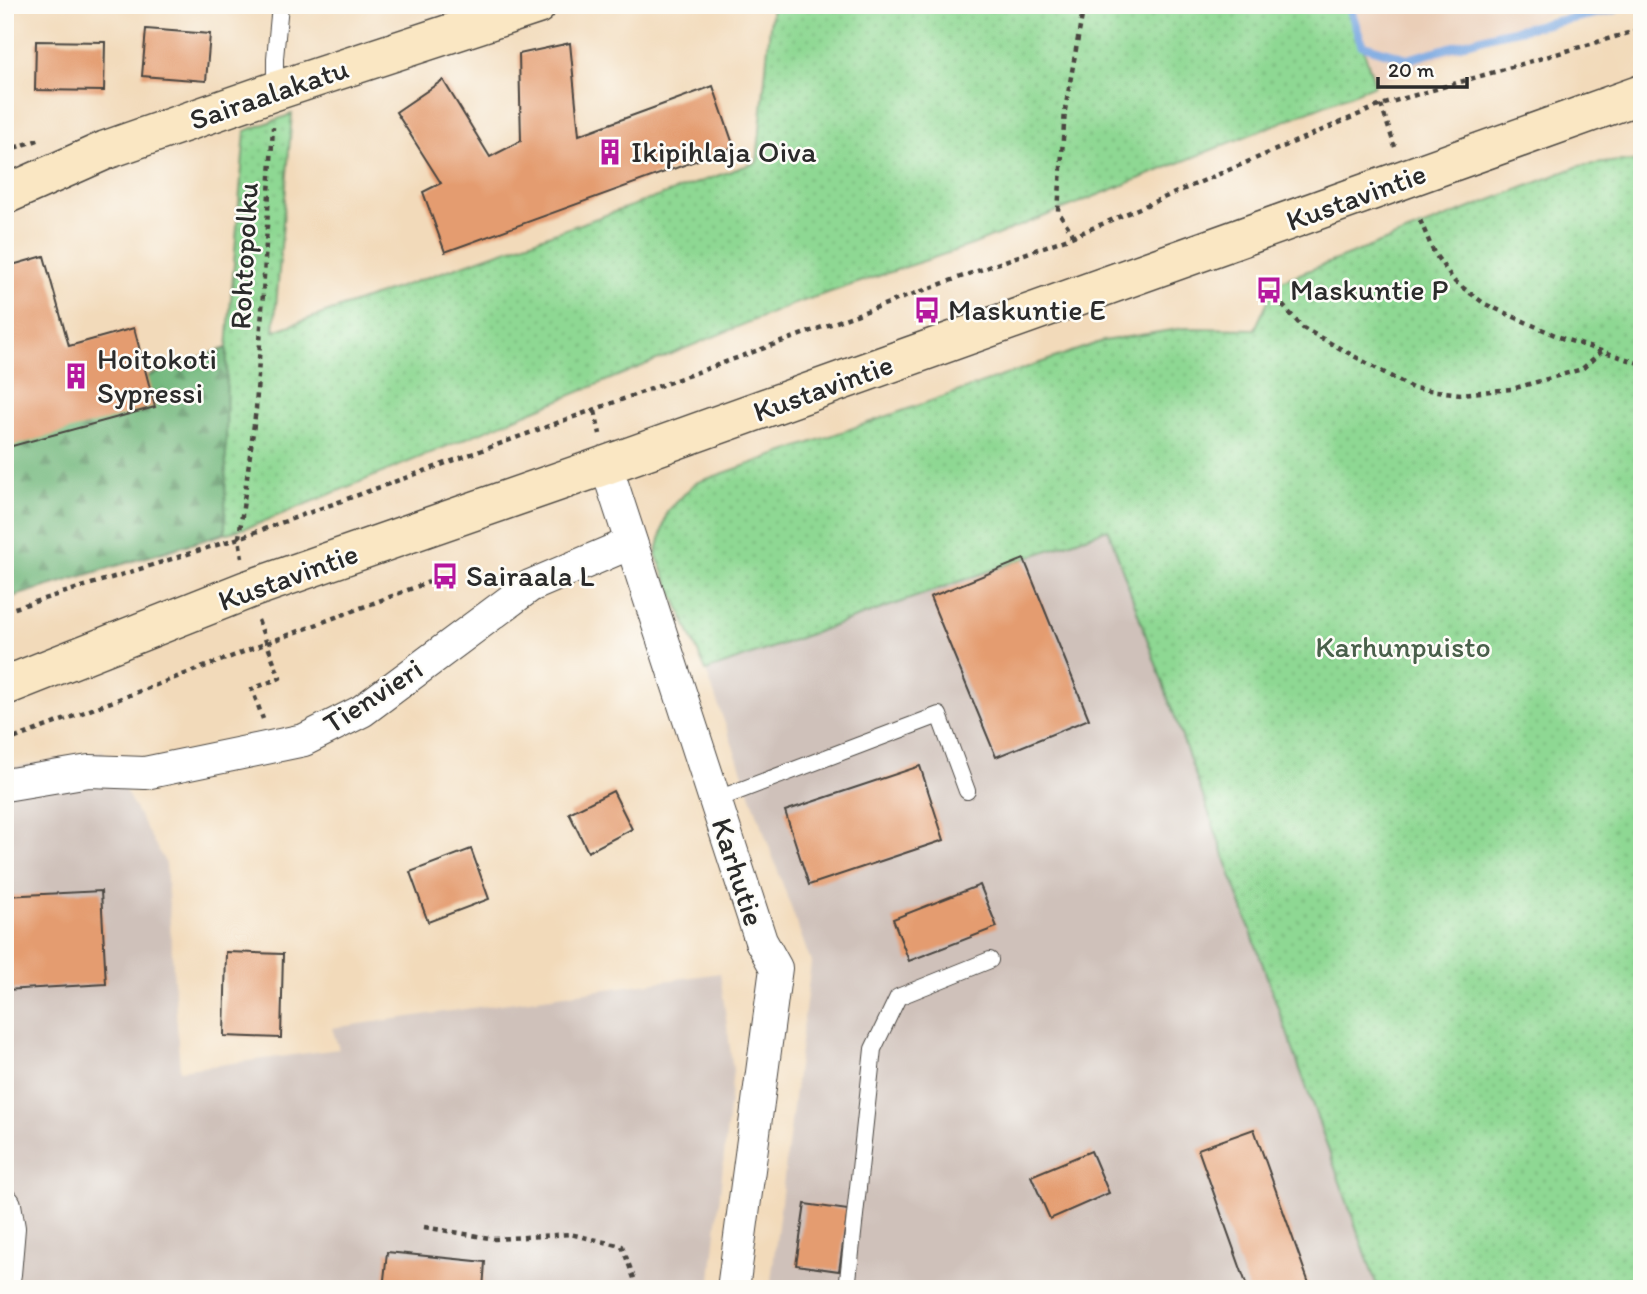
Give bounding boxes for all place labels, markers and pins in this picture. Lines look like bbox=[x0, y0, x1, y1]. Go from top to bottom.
place label: Ikipihlaja Oiva bbox=[631, 133, 817, 170]
building icon: Ikipihlaja Oiva bbox=[595, 137, 625, 167]
place label: Maskuntie P bbox=[1290, 271, 1448, 308]
bus stop icon: Maskuntie P bbox=[1254, 275, 1284, 305]
place label: Maskuntie E bbox=[948, 291, 1106, 328]
bus stop icon: Maskuntie E bbox=[912, 295, 942, 325]
place label: Hoitokoti Sypressi bbox=[97, 340, 217, 411]
building icon: Hoitokoti Sypressi bbox=[61, 361, 91, 391]
place label: Sairaala L bbox=[466, 557, 594, 594]
bus stop icon: Sairaala L bbox=[430, 561, 460, 591]

